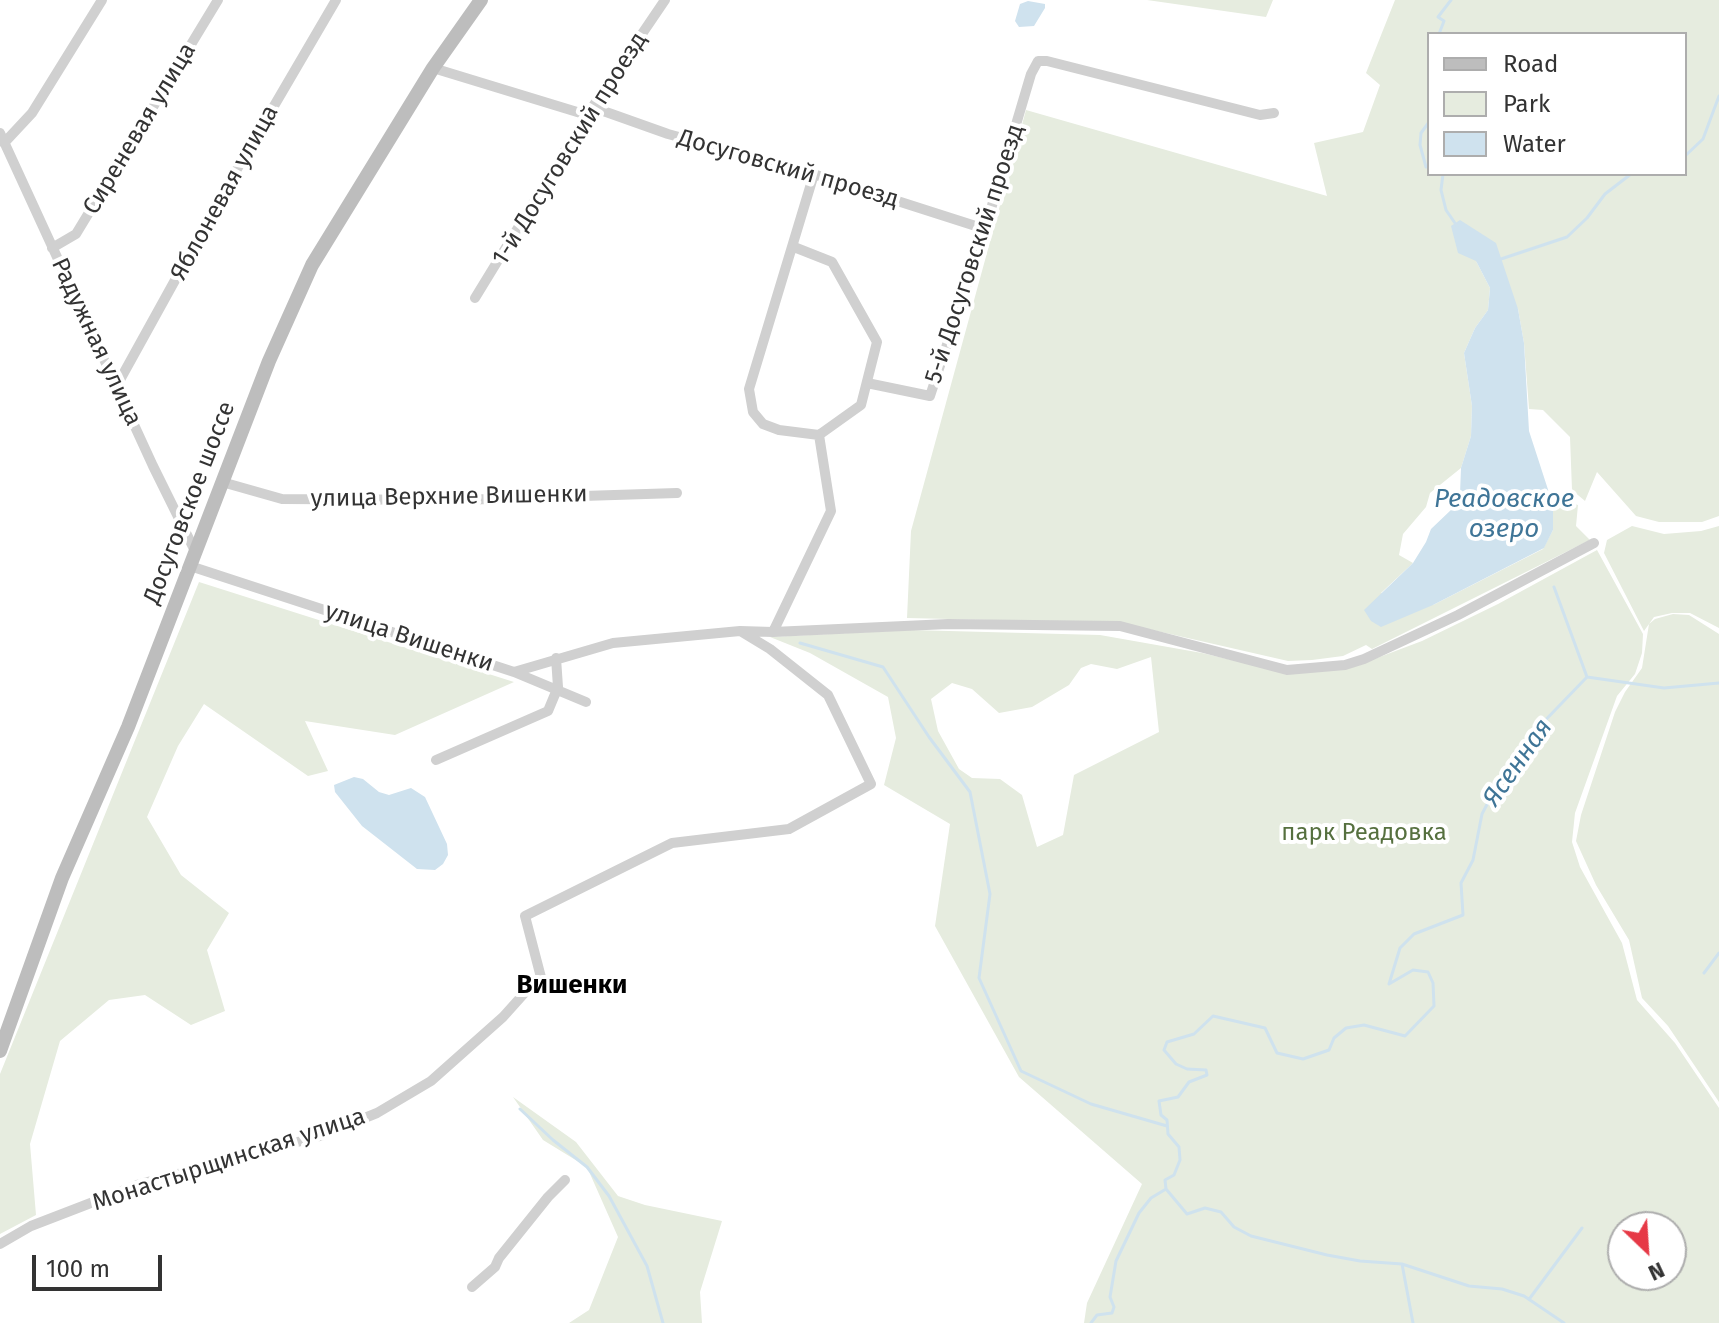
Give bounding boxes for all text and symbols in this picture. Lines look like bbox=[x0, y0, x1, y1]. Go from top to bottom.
street label: 1-й Досуговский проезд bbox=[486, 27, 654, 271]
legend bbox=[1427, 32, 1687, 176]
street label: Сиреневая улица bbox=[77, 38, 203, 220]
text: Road bbox=[1503, 50, 1558, 78]
text: Park bbox=[1503, 90, 1550, 118]
street label: Яблоневая улица bbox=[165, 100, 285, 286]
street label: 5-й Досуговский проезд bbox=[919, 121, 1031, 387]
street label: Досуговский проезд bbox=[674, 124, 902, 214]
text: Water bbox=[1503, 130, 1566, 158]
street label: Радужная улица bbox=[45, 253, 147, 431]
street label: Досуговское шоссе bbox=[138, 398, 242, 608]
street label: улица Верхние Вишенки bbox=[310, 480, 588, 514]
water label: Реадовское озеро bbox=[1434, 484, 1574, 546]
street label: улица Вишенки bbox=[321, 597, 497, 679]
water label: Ясенная bbox=[1476, 713, 1560, 813]
park label: парк Реадовка bbox=[1281, 819, 1447, 847]
district label: Вишенки bbox=[517, 970, 627, 1002]
street label: Монастырщинская улица bbox=[89, 1102, 369, 1218]
north arrow bbox=[1607, 1211, 1687, 1291]
scale bar bbox=[36, 1239, 166, 1289]
text: 100 m bbox=[46, 1255, 110, 1283]
text: N bbox=[1644, 1256, 1669, 1287]

